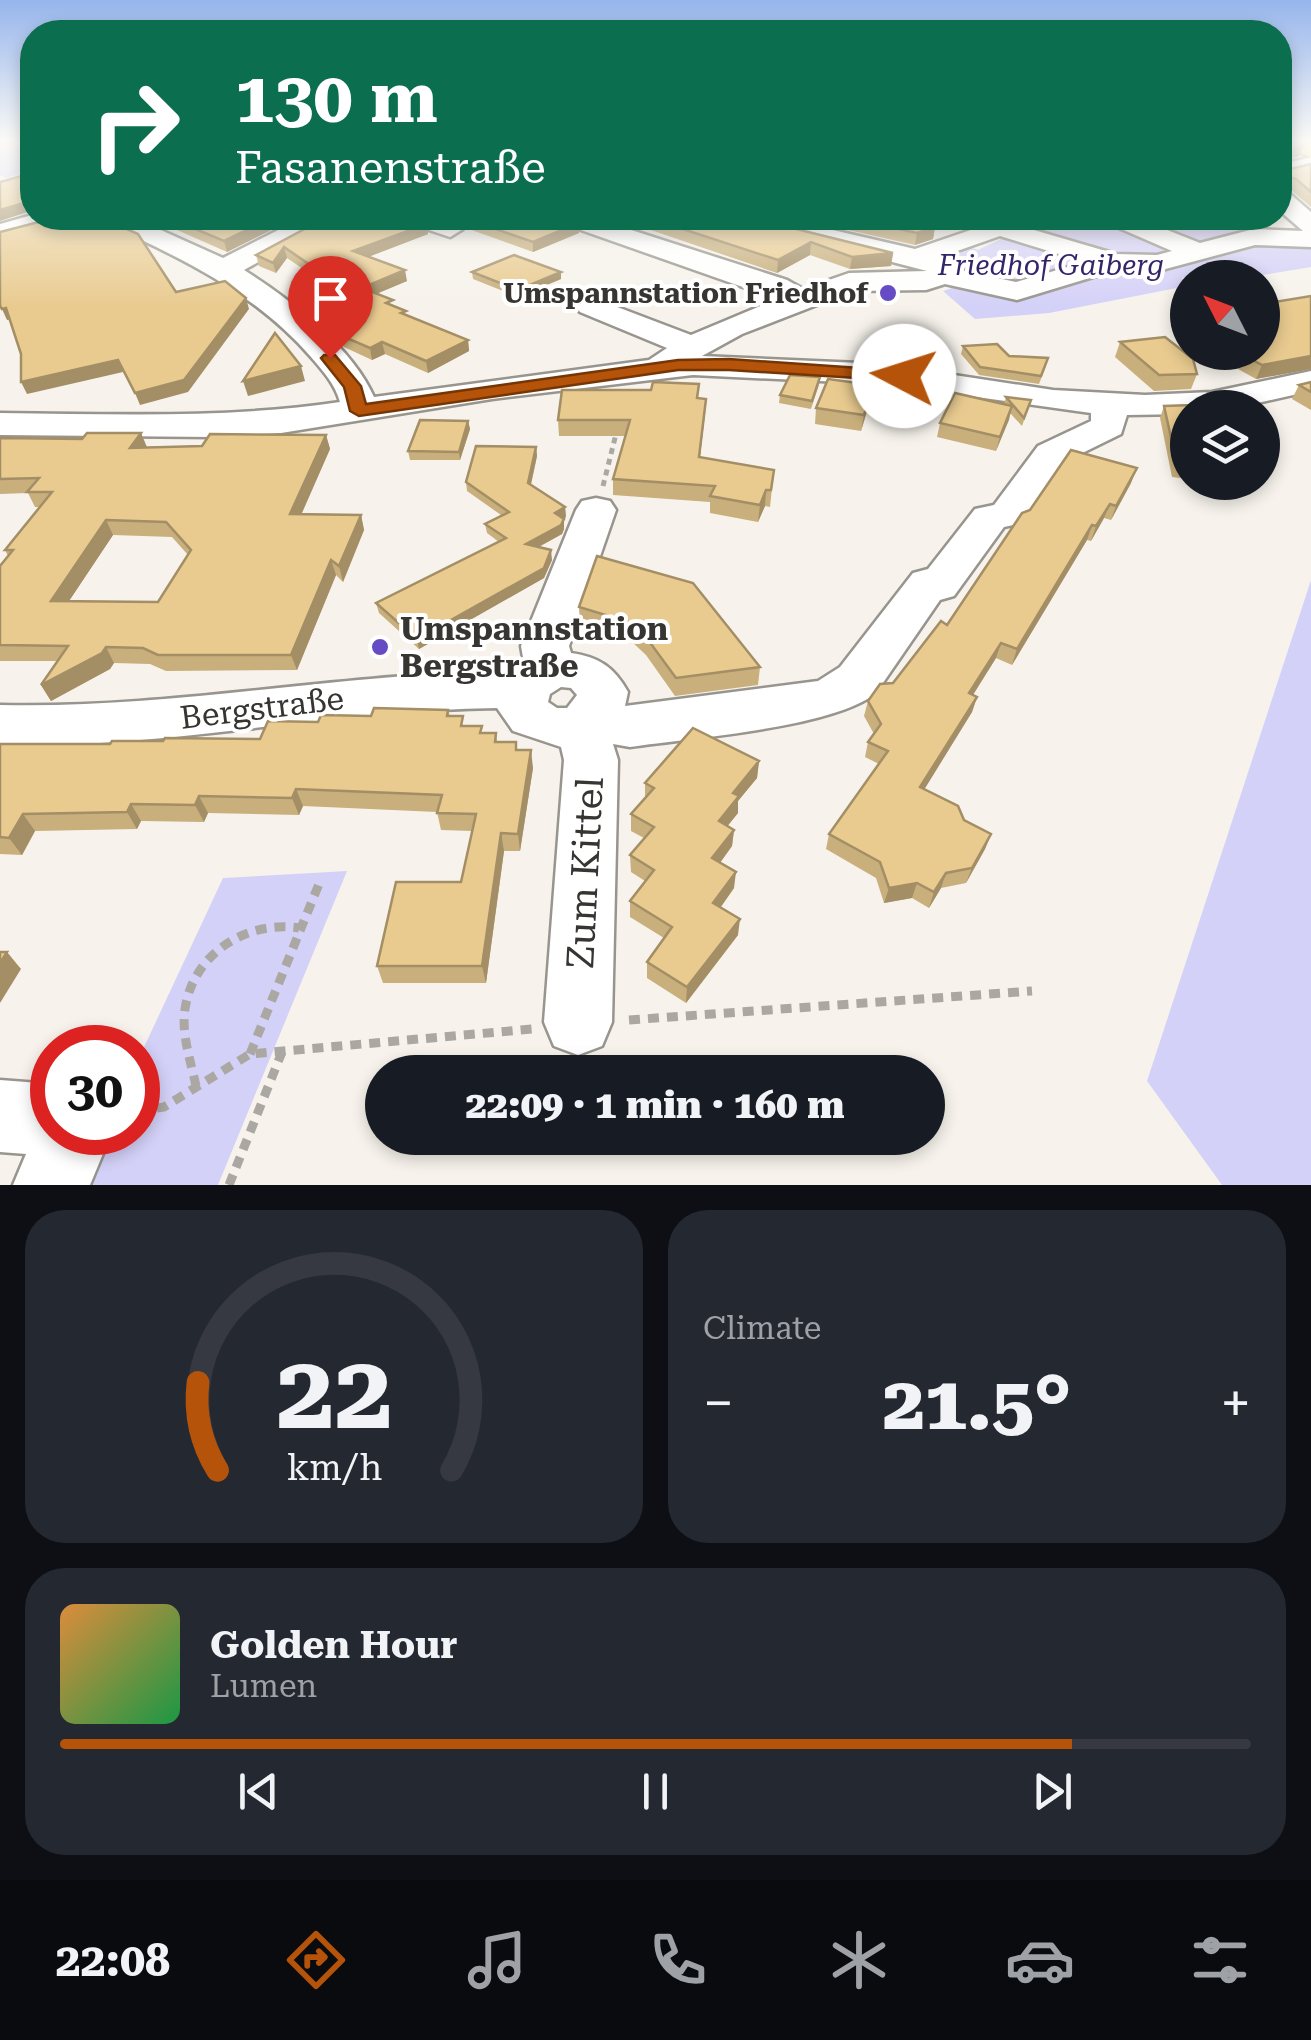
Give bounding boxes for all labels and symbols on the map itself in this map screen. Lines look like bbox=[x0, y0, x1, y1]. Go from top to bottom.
park label: Friedhof Gaiberg bbox=[937, 249, 1164, 282]
pin bbox=[288, 256, 373, 359]
north arrow bbox=[1170, 260, 1280, 370]
place label: Umspannstation Friedhof bbox=[503, 277, 869, 310]
marker: Umspannstation Friedhof bbox=[877, 282, 899, 304]
position arrow bbox=[852, 324, 956, 428]
place label: Umspannstation Bergstraße bbox=[400, 610, 668, 685]
marker: Umspannstation Bergstraße bbox=[369, 636, 391, 658]
street label: Bergstraße bbox=[178, 679, 346, 737]
street label: Zum Kittel bbox=[558, 776, 612, 970]
speed limit sign: 30 bbox=[30, 1025, 160, 1155]

